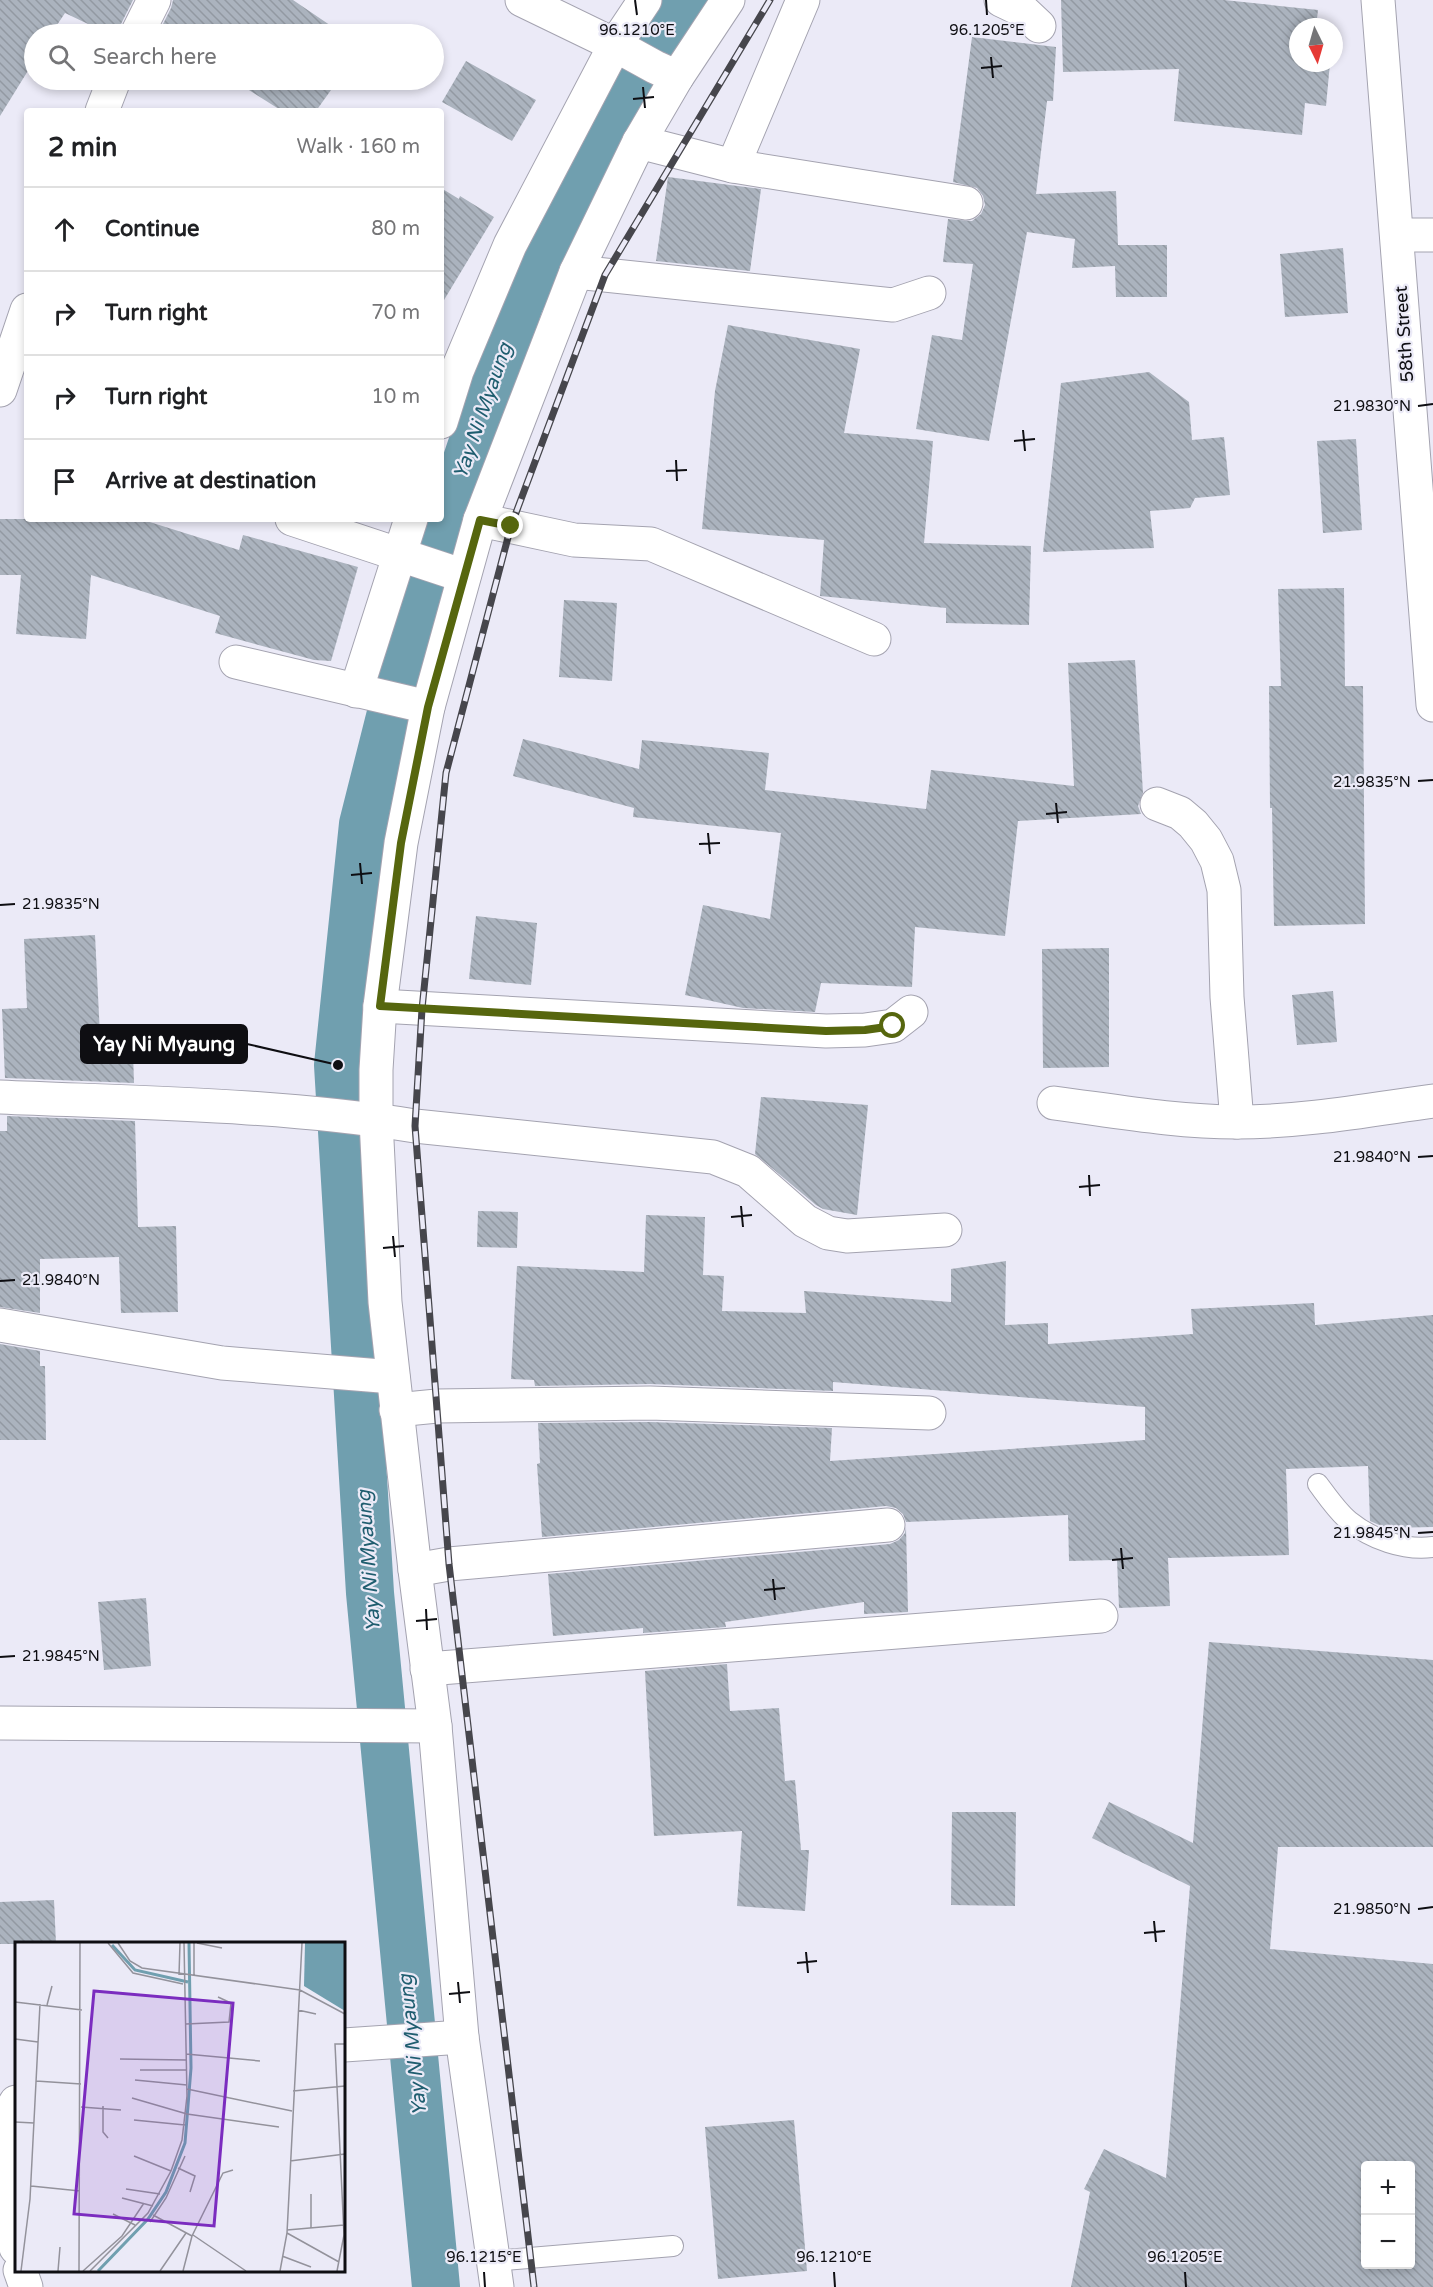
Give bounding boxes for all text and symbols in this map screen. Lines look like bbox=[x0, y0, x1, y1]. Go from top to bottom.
north arrow bbox=[1289, 18, 1343, 72]
text: 96.1210°E bbox=[599, 21, 675, 39]
text: 96.1205°E bbox=[949, 21, 1025, 39]
search box bbox=[24, 24, 444, 90]
icon: search bbox=[45, 41, 78, 74]
text: Search here bbox=[93, 44, 217, 70]
text: 2 min bbox=[48, 132, 117, 163]
text: Walk · 160 m bbox=[297, 135, 420, 159]
icon: ahead bbox=[48, 213, 81, 246]
text: Continue bbox=[105, 216, 200, 242]
text: 80 m bbox=[371, 217, 420, 241]
street label: 58th Street bbox=[1390, 285, 1418, 383]
icon: right bbox=[48, 297, 81, 330]
text: Turn right bbox=[105, 300, 207, 326]
text: 70 m bbox=[371, 301, 420, 325]
water label: Yay Ni Myaung bbox=[449, 339, 518, 482]
icon: right bbox=[48, 381, 81, 414]
text: Turn right bbox=[105, 384, 207, 410]
text: 10 m bbox=[371, 385, 420, 409]
text: 21.9830°N bbox=[1333, 397, 1411, 415]
icon: arrive bbox=[48, 465, 81, 498]
text: Arrive at destination bbox=[105, 468, 316, 494]
route end bbox=[497, 512, 523, 538]
text: 21.9835°N bbox=[1333, 773, 1411, 791]
text: 21.9835°N bbox=[22, 895, 100, 913]
route start bbox=[879, 1012, 905, 1038]
callout: Yay Ni Myaung bbox=[81, 1025, 247, 1063]
text: Yay Ni Myaung bbox=[93, 1033, 235, 1057]
text: 21.9840°N bbox=[1333, 1148, 1411, 1166]
text: 21.9840°N bbox=[22, 1271, 100, 1289]
water label: Yay Ni Myaung bbox=[352, 1488, 386, 1633]
text: 21.9845°N bbox=[1333, 1524, 1411, 1542]
text: 21.9845°N bbox=[22, 1647, 100, 1665]
text: 21.9850°N bbox=[1333, 1900, 1411, 1918]
inset map bbox=[15, 1942, 345, 2272]
water label: Yay Ni Myaung bbox=[393, 1972, 432, 2117]
map controls bbox=[1361, 2161, 1415, 2269]
button: + bbox=[1361, 2161, 1415, 2215]
button: − bbox=[1361, 2215, 1415, 2269]
text: 96.1215°E bbox=[446, 2248, 522, 2266]
text: 96.1210°E bbox=[796, 2248, 872, 2266]
text: 96.1205°E bbox=[1147, 2248, 1223, 2266]

